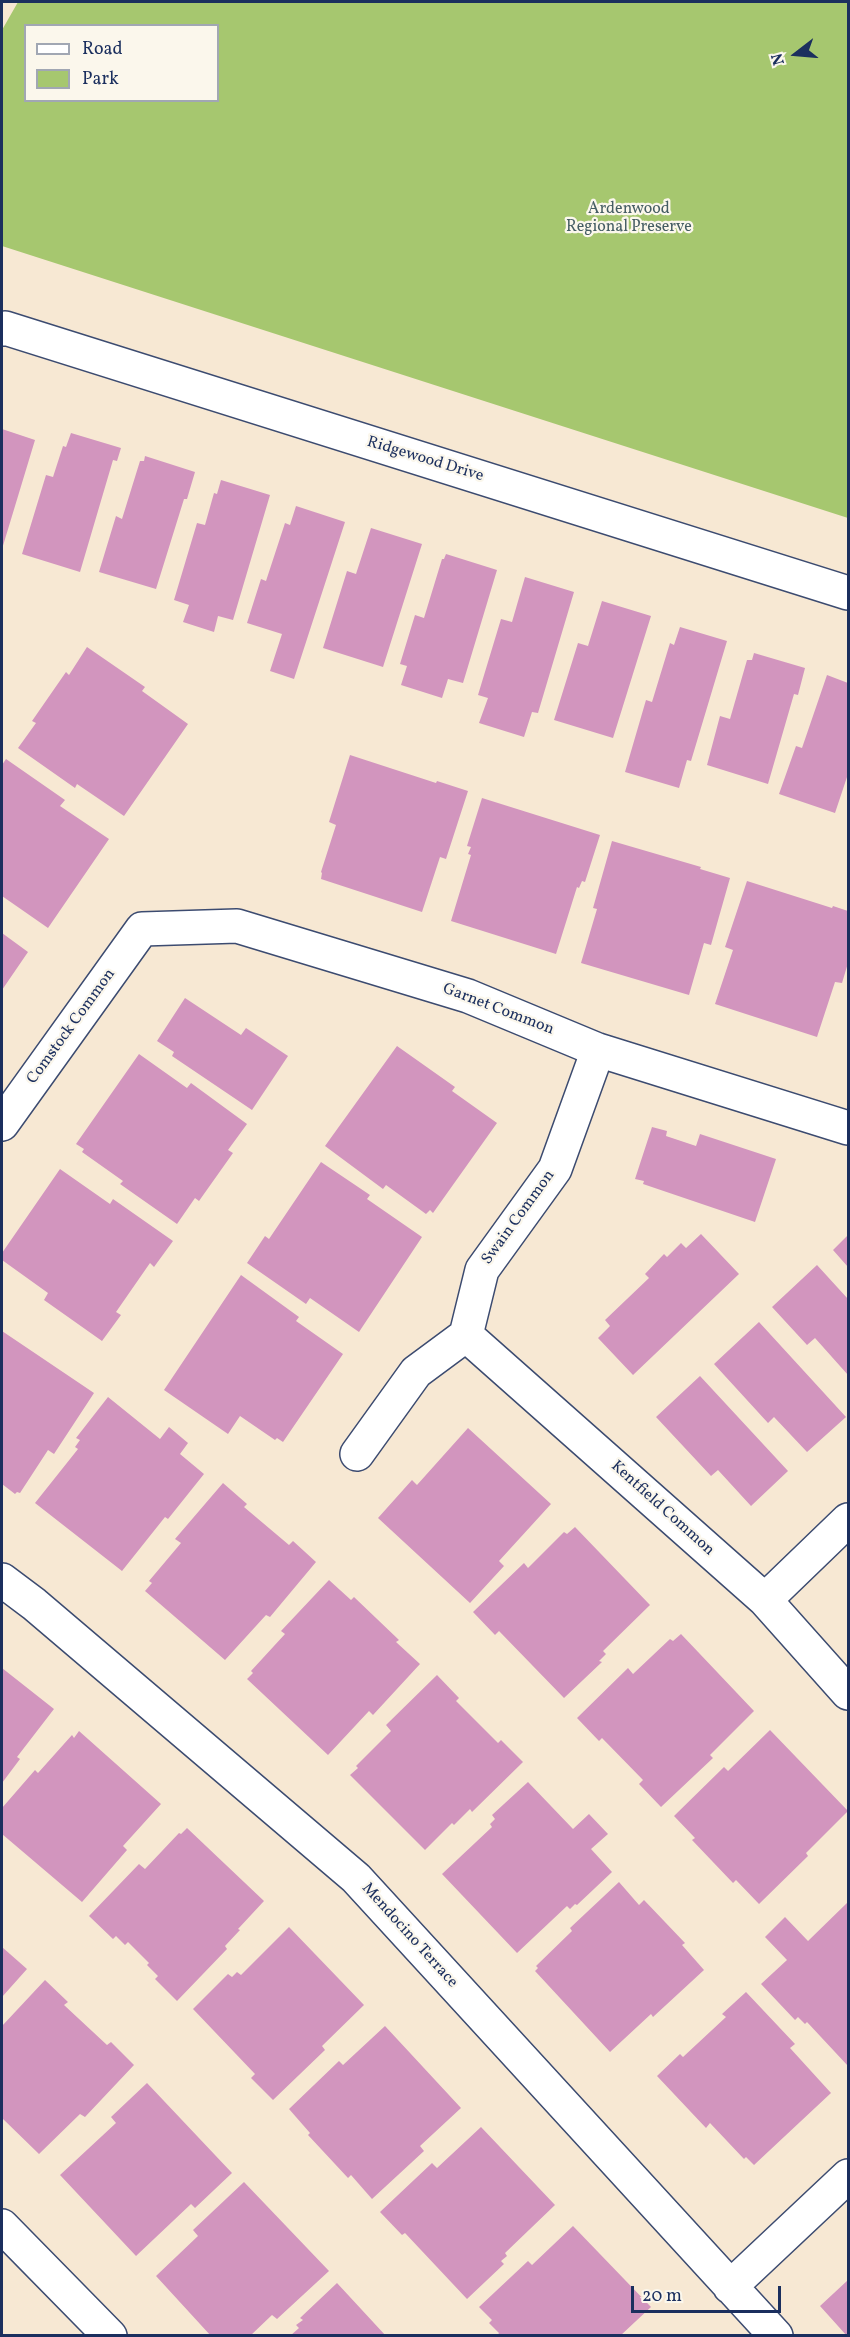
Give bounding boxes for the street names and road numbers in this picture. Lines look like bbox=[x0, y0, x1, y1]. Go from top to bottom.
street label: Ridgewood Drive bbox=[364, 433, 486, 487]
street label: Comstock Common bbox=[24, 966, 120, 1088]
street label: Garnet Common bbox=[440, 980, 556, 1040]
street label: Swain Common bbox=[478, 1167, 560, 1269]
street label: Kentfield Common bbox=[606, 1457, 718, 1561]
street label: Mendocino Terrace bbox=[357, 1880, 461, 1992]

